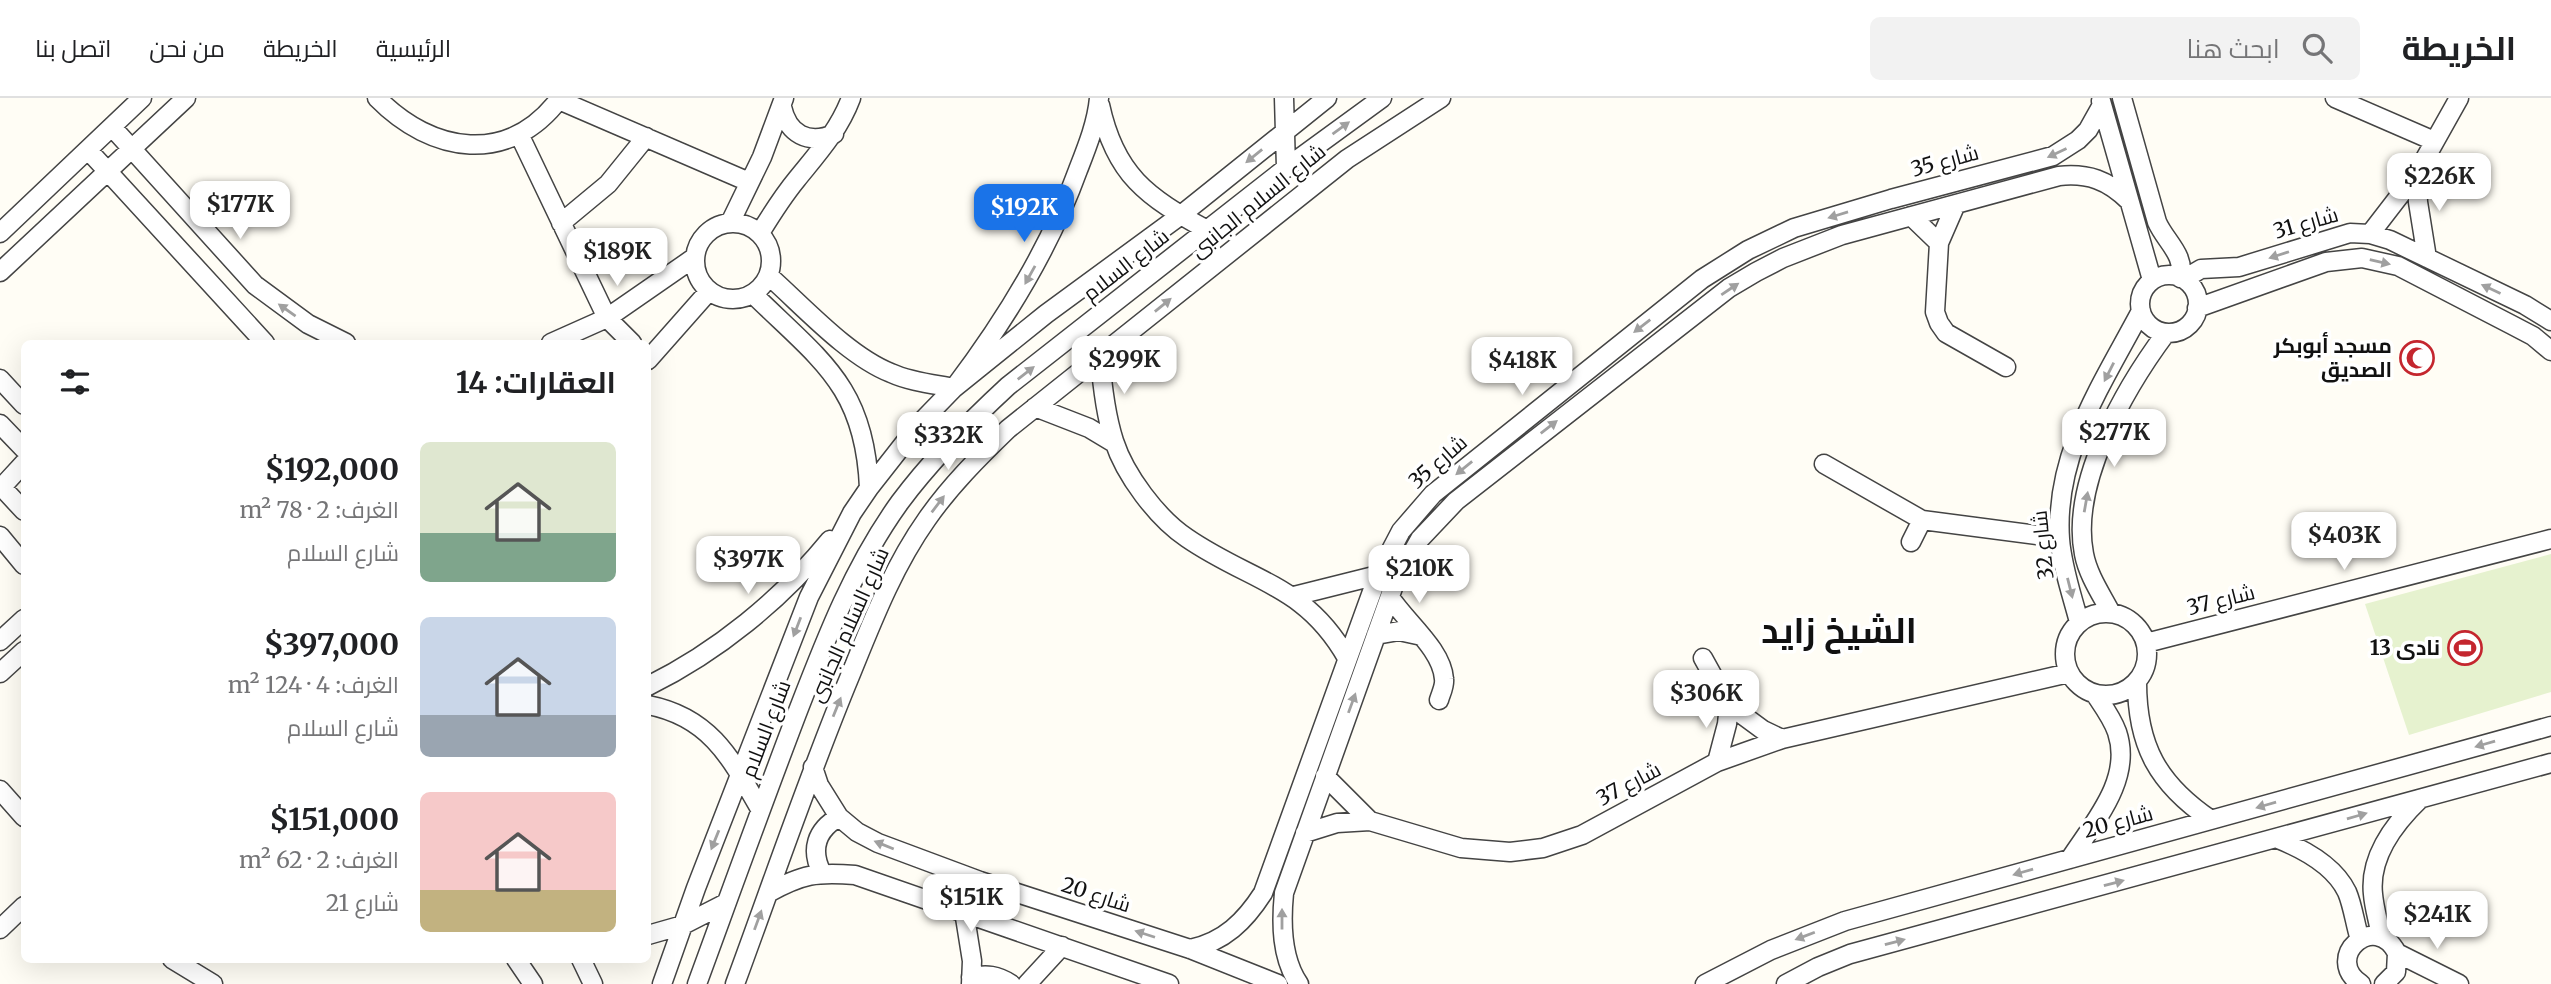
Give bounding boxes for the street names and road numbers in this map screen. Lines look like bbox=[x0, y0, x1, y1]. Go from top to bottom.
street label: شارع السلام الجانبى bbox=[1184, 138, 1332, 264]
street label: شارع 35 bbox=[1908, 139, 1982, 183]
street label: شارع 31 bbox=[2270, 200, 2342, 246]
street label: شارع السلام bbox=[1077, 222, 1175, 308]
street label: شارع 35 bbox=[1403, 429, 1473, 495]
street label: شارع 32 bbox=[2025, 509, 2061, 581]
street label: شارع السلام الجانبى bbox=[802, 543, 896, 707]
street label: شارع 37 bbox=[2184, 578, 2258, 622]
street label: شارع السلام bbox=[735, 676, 797, 782]
street label: شارع 37 bbox=[1592, 755, 1666, 813]
street label: شارع 20 bbox=[2080, 799, 2156, 845]
street label: شارع 20 bbox=[1058, 871, 1134, 919]

